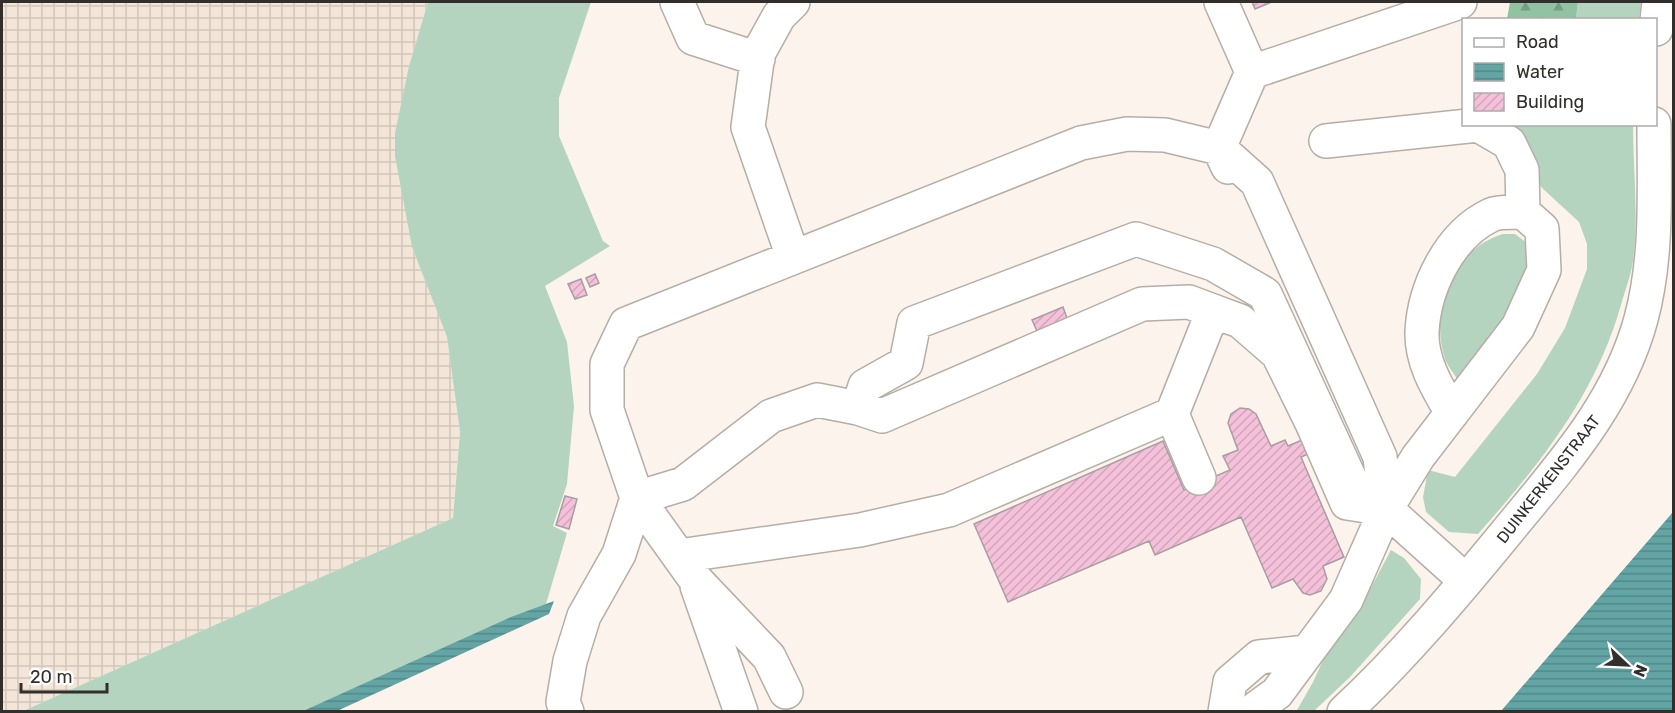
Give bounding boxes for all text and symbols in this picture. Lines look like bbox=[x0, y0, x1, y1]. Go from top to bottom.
legend bbox=[1462, 18, 1657, 126]
text: Road bbox=[1516, 31, 1559, 53]
text: Water bbox=[1516, 61, 1564, 83]
text: Building bbox=[1516, 91, 1584, 113]
street label: DUINKERKENSTRAAT bbox=[1493, 412, 1604, 547]
north arrow bbox=[1597, 635, 1657, 695]
scale bar bbox=[21, 656, 106, 694]
text: N bbox=[1629, 662, 1651, 680]
text: 20 m bbox=[30, 666, 72, 688]

